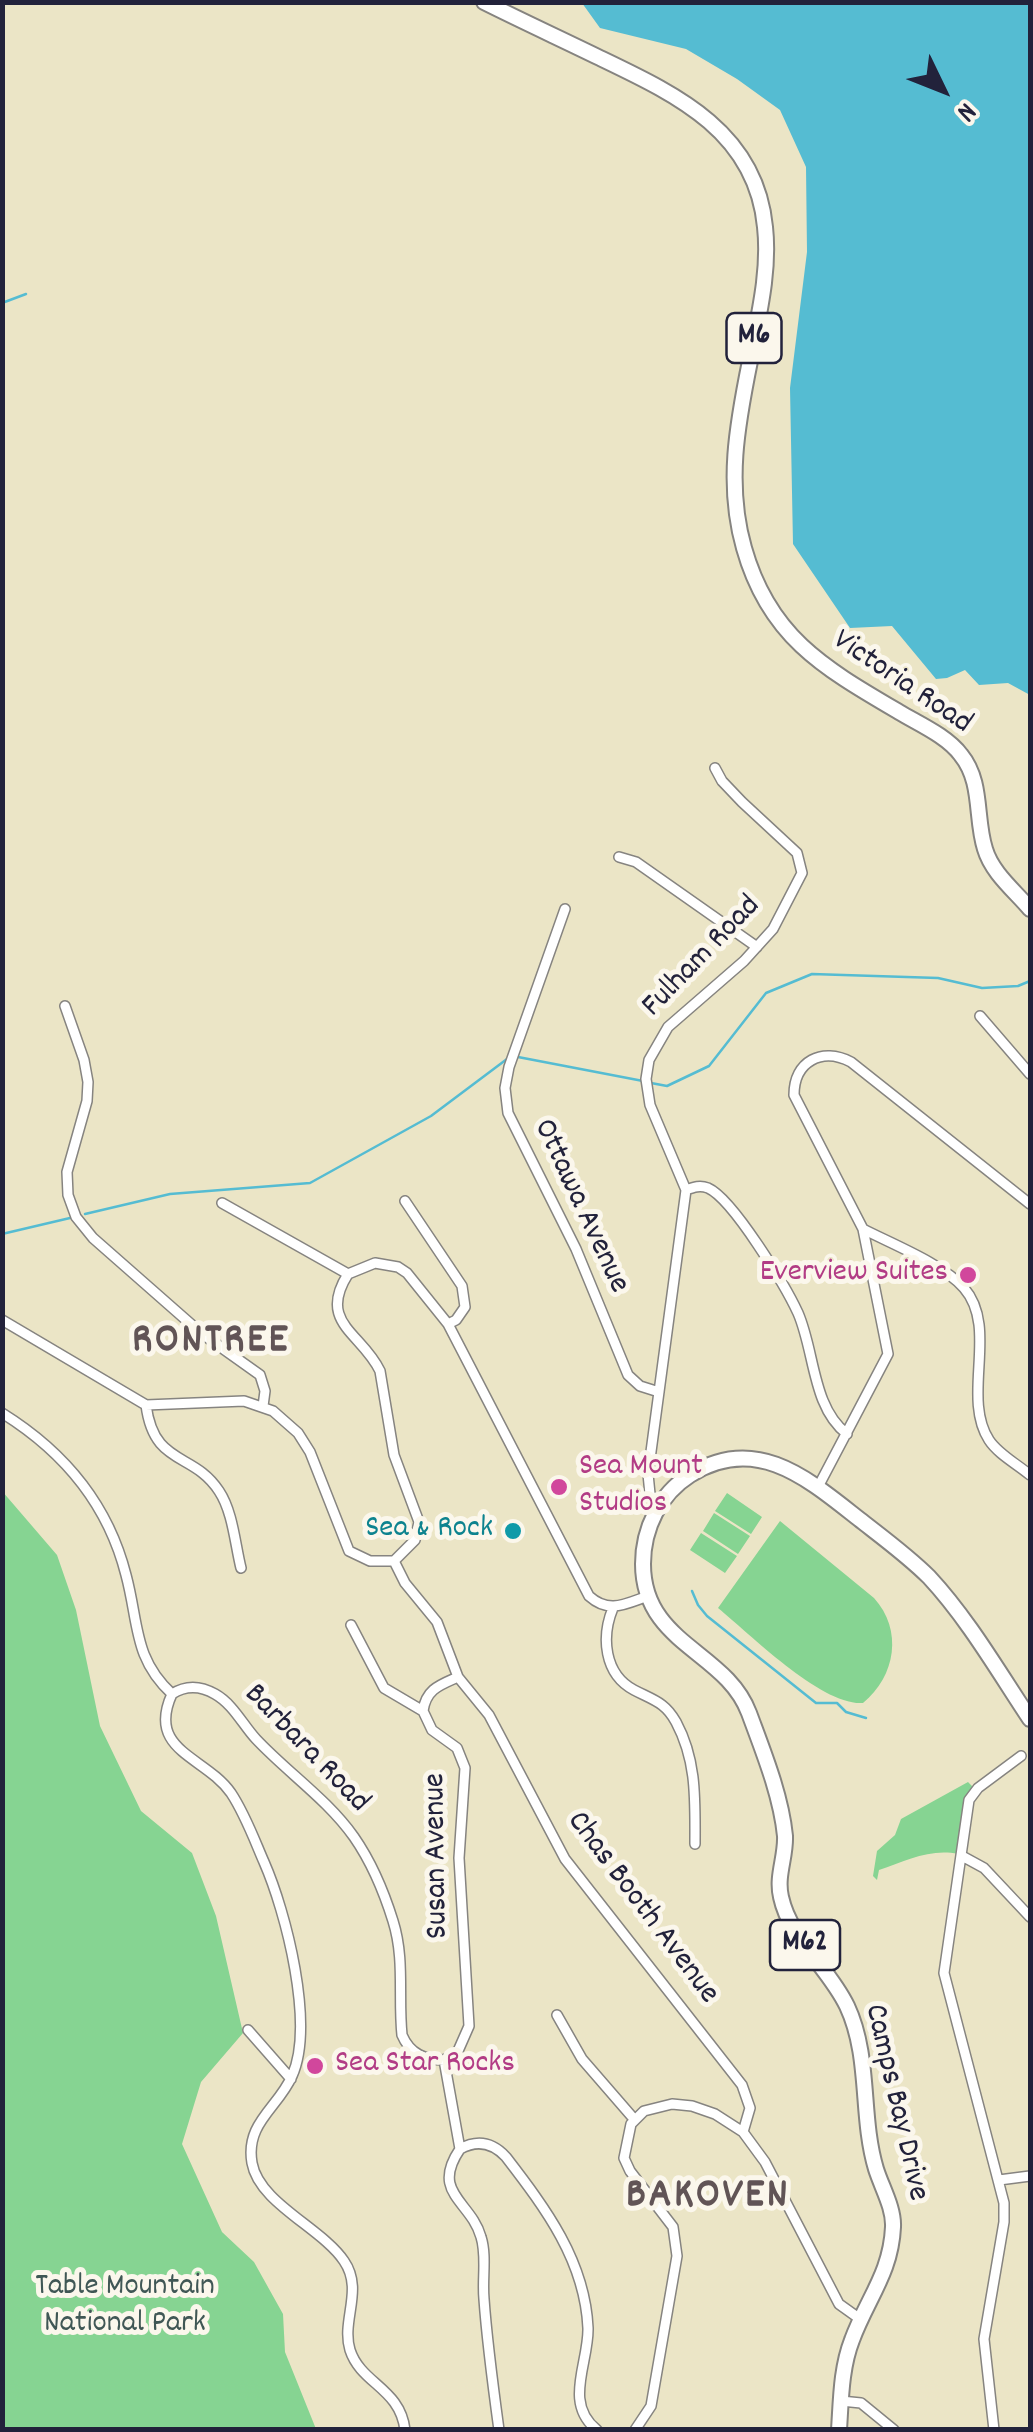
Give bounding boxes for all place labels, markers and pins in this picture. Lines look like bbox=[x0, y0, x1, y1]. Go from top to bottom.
place label: Everview Suites bbox=[760, 1256, 948, 1294]
marker: Everview Suites bbox=[957, 1264, 979, 1286]
place label: Sea Mount Studios bbox=[579, 1450, 703, 1525]
marker: Sea Mount Studios bbox=[548, 1476, 570, 1498]
place label: Sea & Rock bbox=[365, 1512, 493, 1550]
marker: Sea & Rock bbox=[502, 1520, 524, 1542]
place label: Sea Star Rocks bbox=[335, 2047, 515, 2085]
marker: Sea Star Rocks bbox=[304, 2055, 326, 2077]

